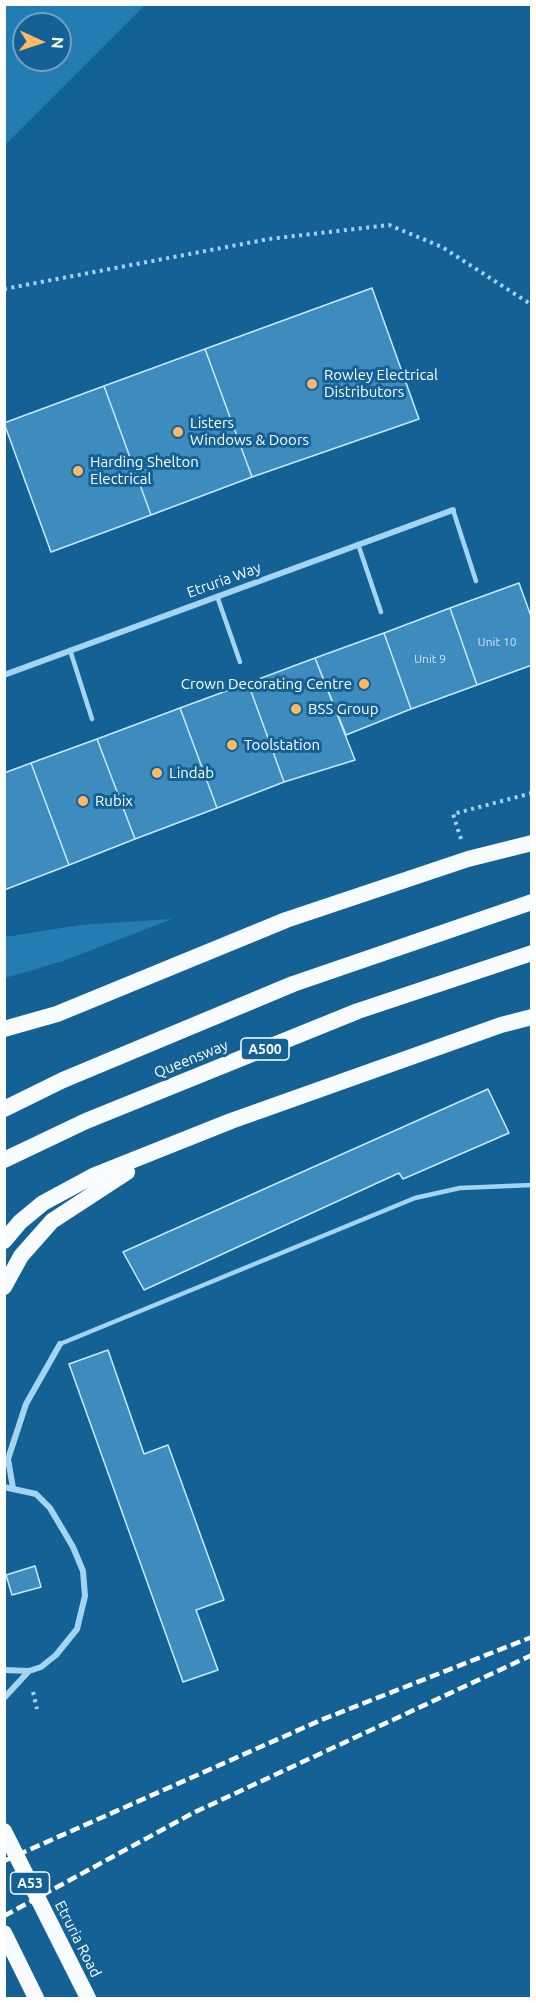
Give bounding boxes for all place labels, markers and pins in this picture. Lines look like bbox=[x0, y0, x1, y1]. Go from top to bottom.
place label: Rowley Electrical Distributors bbox=[324, 366, 438, 401]
marker: Rowley Electrical Distributors bbox=[305, 377, 319, 391]
place label: Listers Windows & Doors bbox=[190, 414, 309, 449]
marker: Listers Windows & Doors bbox=[171, 425, 185, 439]
place label: Harding Shelton Electrical bbox=[90, 453, 199, 488]
marker: Harding Shelton Electrical bbox=[71, 464, 85, 478]
place label: Crown Decorating Centre bbox=[181, 675, 352, 693]
marker: Crown Decorating Centre bbox=[357, 677, 371, 691]
place label: BSS Group bbox=[308, 700, 378, 718]
marker: BSS Group bbox=[289, 702, 303, 716]
place label: Toolstation bbox=[244, 736, 320, 754]
marker: Toolstation bbox=[225, 738, 239, 752]
place label: Lindab bbox=[169, 764, 214, 782]
marker: Lindab bbox=[150, 766, 164, 780]
place label: Rubix bbox=[95, 792, 133, 810]
marker: Rubix bbox=[76, 794, 90, 808]

